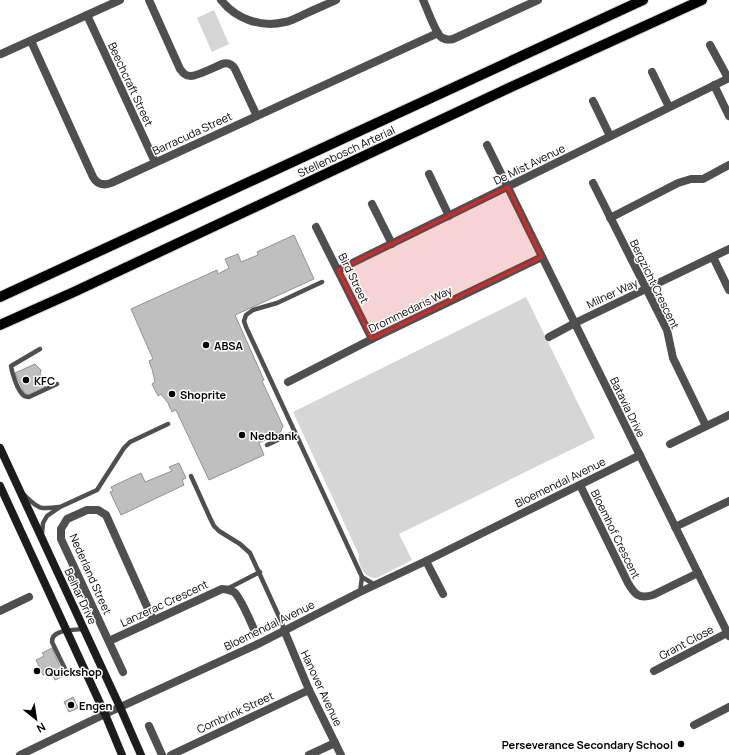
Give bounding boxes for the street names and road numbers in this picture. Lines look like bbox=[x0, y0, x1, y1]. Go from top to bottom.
street label: Beechcraft Street bbox=[105, 40, 157, 128]
street label: Barracuda Street bbox=[150, 108, 234, 158]
street label: Stellenbosch Arterial bbox=[295, 122, 397, 180]
street label: De Mist Avenue bbox=[491, 140, 568, 188]
street label: Bergzicht Crescent bbox=[627, 237, 683, 331]
street label: Bird Street bbox=[335, 250, 373, 306]
street label: Milner Way bbox=[584, 275, 640, 311]
street label: Drommedaris Way bbox=[366, 282, 454, 336]
street label: Batavia Drive bbox=[607, 374, 649, 440]
street label: Bloemendal Avenue bbox=[512, 453, 608, 510]
street label: Bloemhof Crescent bbox=[588, 487, 644, 581]
street label: Nederland Street bbox=[66, 531, 116, 617]
street label: Belhar Drive bbox=[61, 566, 101, 627]
street label: Lanzerac Crescent bbox=[118, 576, 210, 630]
street label: Bloemendal Avenue bbox=[221, 596, 317, 653]
street label: Grant Close bbox=[656, 621, 716, 663]
street label: Hanover Avenue bbox=[298, 648, 346, 729]
street label: Combrink Street bbox=[194, 688, 276, 736]

